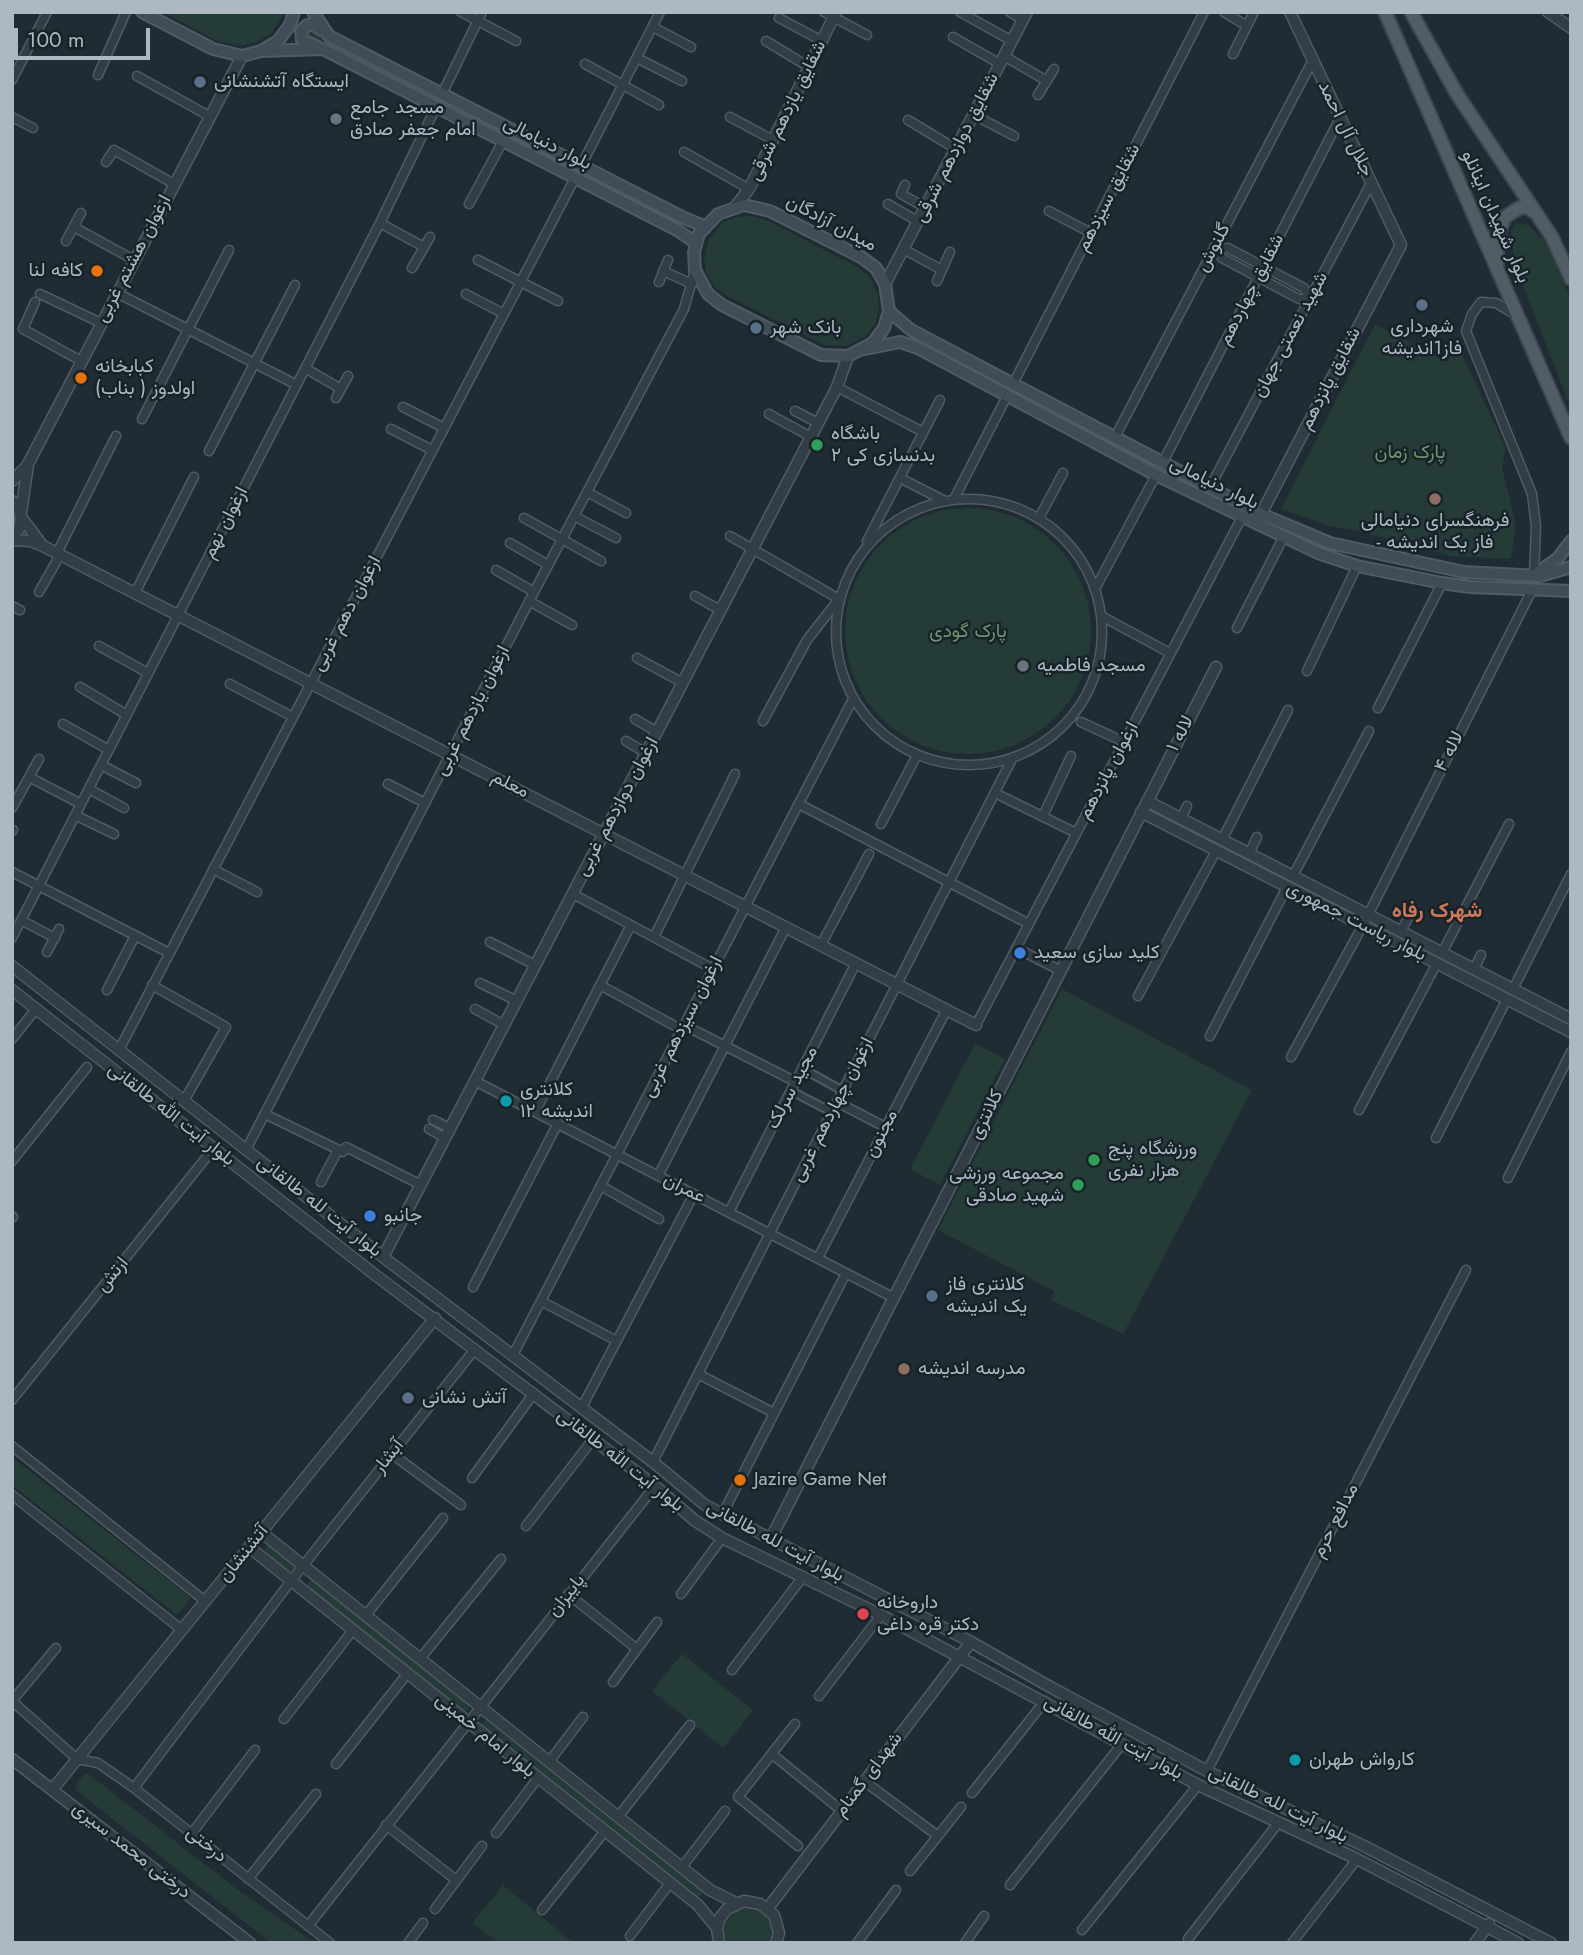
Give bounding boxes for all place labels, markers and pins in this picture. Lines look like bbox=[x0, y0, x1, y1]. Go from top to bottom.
place label: ایستگاه آتشنشانی bbox=[214, 71, 349, 93]
marker: ایستگاه آتشنشانی bbox=[192, 74, 208, 90]
place label: مسجد جامع امام جعفر صادق bbox=[350, 97, 476, 141]
marker: مسجد جامع امام جعفر صادق bbox=[328, 111, 344, 127]
place label: کافه لنا bbox=[29, 260, 83, 282]
marker: کافه لنا bbox=[89, 263, 105, 279]
marker: شهرداری فاز1اندیشه bbox=[1414, 297, 1430, 313]
place label: شهرداری فاز1اندیشه bbox=[1382, 316, 1462, 360]
place label: بانک شهر bbox=[770, 317, 841, 339]
marker: بانک شهر bbox=[748, 320, 764, 336]
place label: کبابخانه اولدوز ( بناب) bbox=[95, 356, 195, 400]
marker: کبابخانه اولدوز ( بناب) bbox=[73, 370, 89, 386]
place label: باشگاه بدنسازی کی ۲ bbox=[831, 423, 935, 467]
marker: باشگاه بدنسازی کی ۲ bbox=[809, 437, 825, 453]
marker: فرهنگسرای دنیامالی - فاز یک اندیشه bbox=[1427, 491, 1443, 507]
place label: فرهنگسرای دنیامالی - فاز یک اندیشه bbox=[1361, 510, 1509, 554]
place label: مسجد فاطمیه bbox=[1037, 655, 1146, 677]
marker: مسجد فاطمیه bbox=[1015, 658, 1031, 674]
place label: کلید سازی سعید bbox=[1034, 942, 1160, 964]
marker: کلید سازی سعید bbox=[1012, 945, 1028, 961]
place label: کلانتری ۱۲ اندیشه bbox=[520, 1079, 593, 1123]
marker: کلانتری ۱۲ اندیشه bbox=[498, 1093, 514, 1109]
place label: ورزشگاه پنج هزار نفری bbox=[1108, 1138, 1197, 1182]
marker: ورزشگاه پنج هزار نفری bbox=[1086, 1152, 1102, 1168]
place label: مجموعه ورزشی شهید صادقی bbox=[949, 1163, 1064, 1207]
marker: مجموعه ورزشی شهید صادقی bbox=[1070, 1177, 1086, 1193]
place label: جانبو bbox=[384, 1205, 422, 1227]
marker: جانبو bbox=[362, 1208, 378, 1224]
place label: کلانتری فاز یک اندیشه bbox=[946, 1274, 1027, 1318]
marker: کلانتری فاز یک اندیشه bbox=[924, 1288, 940, 1304]
place label: مدرسه اندیشه bbox=[918, 1358, 1026, 1380]
marker: مدرسه اندیشه bbox=[896, 1361, 912, 1377]
place label: آتش نشانی bbox=[422, 1387, 506, 1409]
marker: آتش نشانی bbox=[400, 1390, 416, 1406]
place label: Jazire Game Net bbox=[754, 1469, 886, 1491]
marker: Jazire Game Net bbox=[732, 1472, 748, 1488]
place label: داروخانه دکتر قره داغی bbox=[877, 1592, 979, 1636]
marker: داروخانه دکتر قره داغی bbox=[855, 1606, 871, 1622]
place label: کارواش طهران bbox=[1309, 1749, 1415, 1771]
marker: کارواش طهران bbox=[1287, 1752, 1303, 1768]

